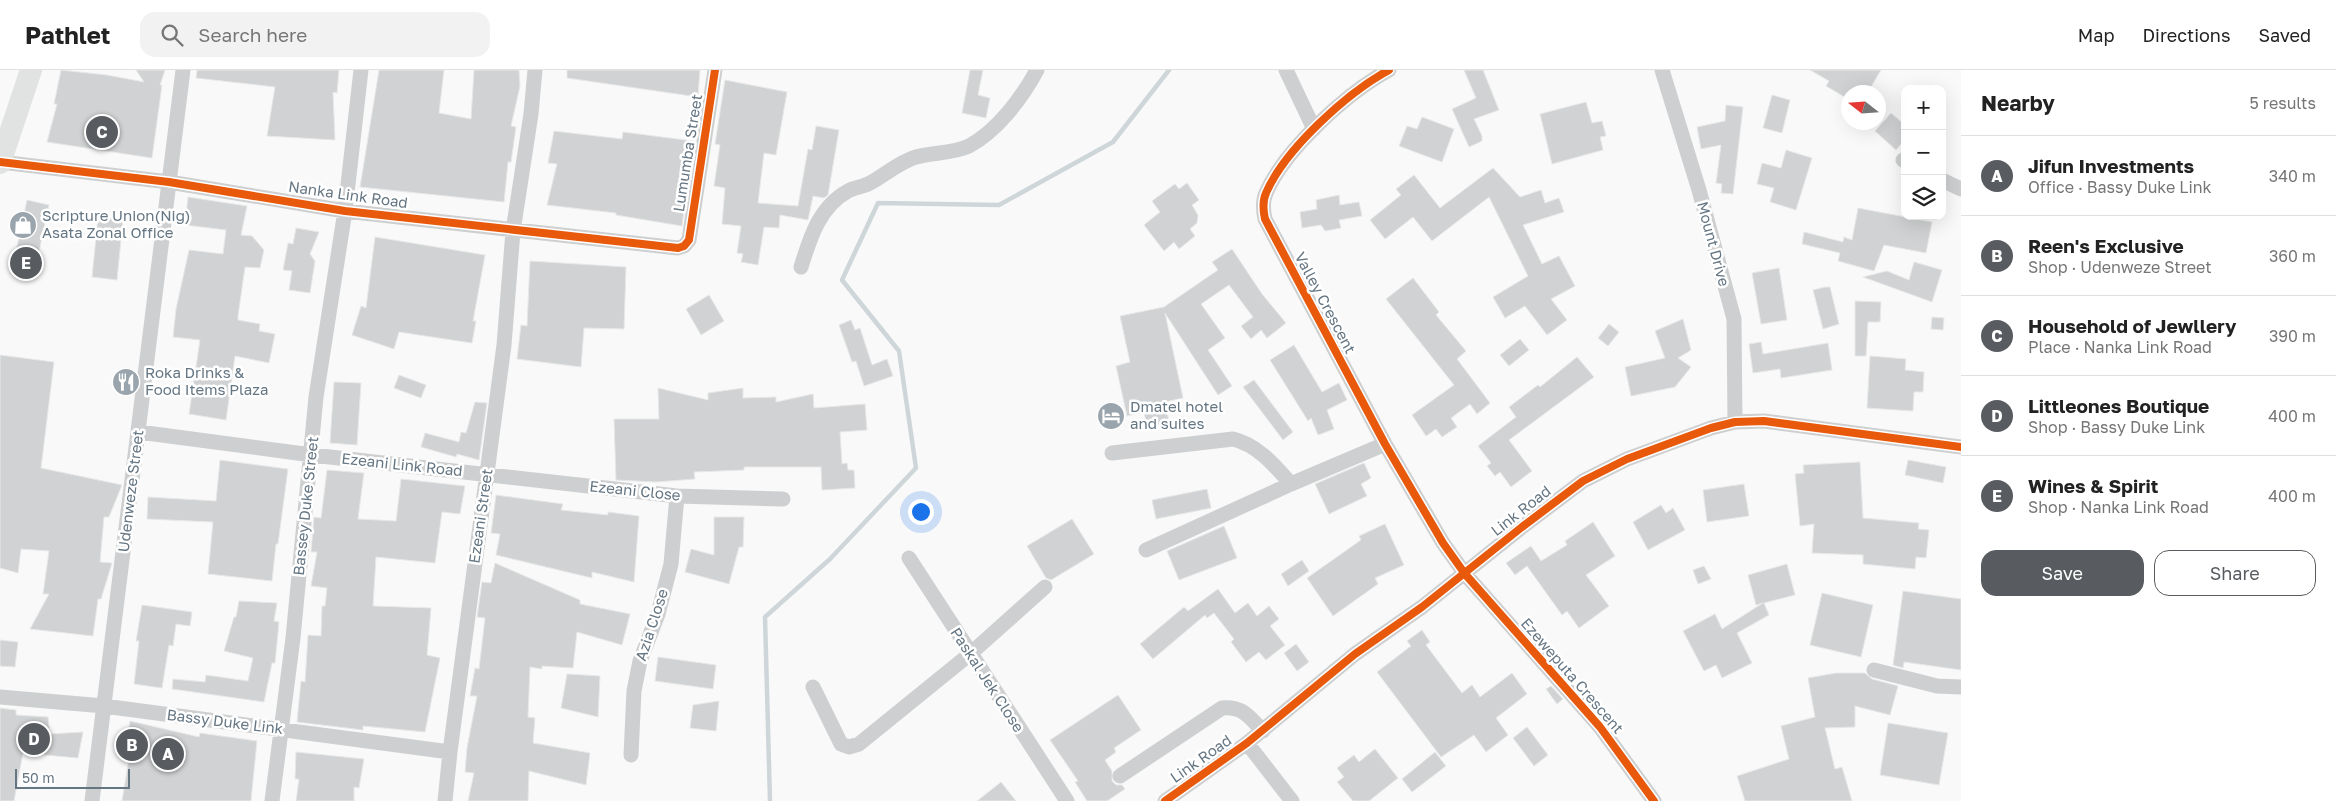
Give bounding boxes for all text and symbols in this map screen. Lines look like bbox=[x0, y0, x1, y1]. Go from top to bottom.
search box bbox=[140, 12, 490, 57]
text: Pathlet bbox=[25, 20, 110, 49]
icon: search bbox=[158, 21, 186, 49]
text: Search here bbox=[198, 23, 307, 46]
text: Map bbox=[2078, 24, 2114, 46]
text: Directions bbox=[2142, 24, 2230, 46]
text: Saved bbox=[2258, 24, 2311, 46]
north arrow bbox=[1841, 85, 1886, 130]
map controls bbox=[1901, 85, 1946, 220]
button: + bbox=[1901, 85, 1946, 130]
text: Nearby bbox=[1981, 90, 2055, 116]
street label: Lumumba Street bbox=[669, 93, 705, 213]
text: 5 results bbox=[2250, 93, 2316, 113]
pin: C bbox=[86, 113, 118, 151]
button: − bbox=[1901, 130, 1946, 175]
text: Jifun Investments bbox=[2028, 154, 2194, 177]
text: A bbox=[1991, 166, 2003, 186]
text: 340 m bbox=[2269, 166, 2316, 186]
button: layers bbox=[1901, 175, 1946, 220]
street label: Nanka Link Road bbox=[287, 177, 409, 211]
text: Office · Bassy Duke Link bbox=[2028, 177, 2212, 197]
street label: Mount Drive bbox=[1694, 199, 1734, 288]
place label: Scripture Union(Nig) Asata Zonal Office bbox=[42, 206, 191, 241]
shop icon: Scripture Union(Nig) Asata Zonal Office bbox=[8, 210, 38, 240]
text: Reen's Exclusive bbox=[2028, 234, 2184, 257]
pin: E bbox=[10, 244, 42, 282]
text: B bbox=[1991, 246, 2003, 266]
text: 360 m bbox=[2269, 246, 2316, 266]
street label: Valley Crescent bbox=[1292, 249, 1360, 356]
text: Shop · Udenweze Street bbox=[2028, 257, 2212, 277]
text: Household of Jewllery bbox=[2028, 314, 2236, 337]
text: C bbox=[1991, 326, 2003, 346]
text: 390 m bbox=[2269, 326, 2316, 346]
text: Place · Nanka Link Road bbox=[2028, 337, 2212, 357]
place label: Roka Drinks & Food Items Plaza bbox=[145, 363, 268, 398]
restaurant icon: Roka Drinks & Food Items Plaza bbox=[111, 367, 141, 397]
text: Littleones Boutique bbox=[2028, 394, 2209, 417]
place label: Dmatel hotel and suites bbox=[1130, 397, 1223, 432]
hotel icon: Dmatel hotel and suites bbox=[1096, 401, 1126, 431]
text: D bbox=[1991, 406, 2003, 426]
text: 400 m bbox=[2268, 406, 2316, 426]
text: Shop · Bassy Duke Link bbox=[2028, 417, 2205, 437]
street label: Udenweze Street bbox=[114, 429, 146, 553]
street label: Bassey Duke Street bbox=[289, 436, 321, 576]
street label: Ezeani Link Road bbox=[341, 449, 464, 479]
street label: Ezeani Street bbox=[464, 467, 496, 564]
text: Wines & Spirit bbox=[2028, 474, 2158, 497]
street label: Ezeani Close bbox=[589, 476, 682, 504]
street label: Link Road bbox=[1487, 481, 1554, 539]
text: E bbox=[1992, 486, 2002, 506]
text: 400 m bbox=[2268, 486, 2316, 506]
text: Shop · Nanka Link Road bbox=[2028, 497, 2209, 517]
your location bbox=[908, 499, 934, 525]
button: Save bbox=[1981, 550, 2144, 596]
button: Share bbox=[2154, 550, 2316, 596]
street label: Azia Close bbox=[631, 586, 671, 663]
street label: Ezeweputa Crescent bbox=[1518, 614, 1628, 737]
street label: Paskal Jek Close bbox=[947, 624, 1029, 735]
street label: Bassy Duke Link bbox=[166, 705, 285, 737]
pin: D bbox=[18, 720, 50, 758]
pin: B bbox=[116, 726, 148, 764]
street label: Link Road bbox=[1166, 731, 1235, 786]
pin: A bbox=[152, 735, 184, 773]
scale bar bbox=[15, 766, 130, 789]
text: 50 m bbox=[22, 769, 55, 786]

